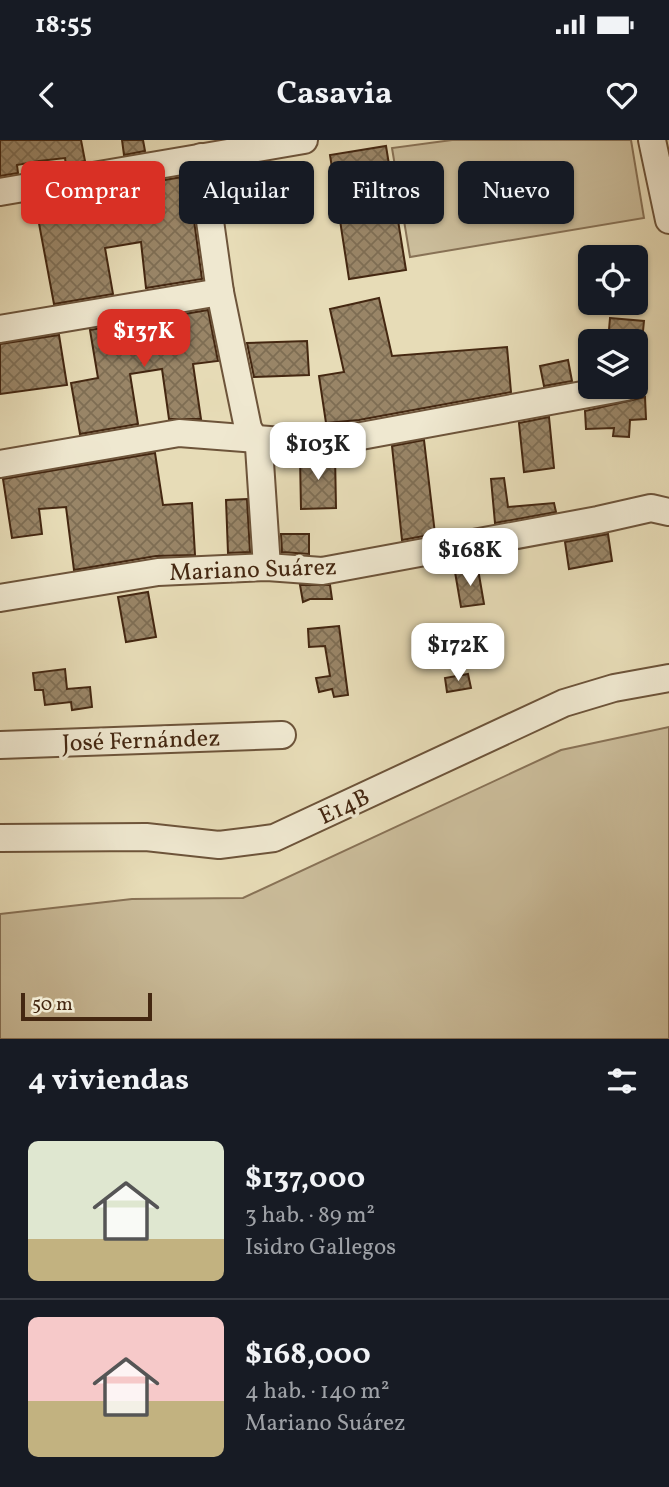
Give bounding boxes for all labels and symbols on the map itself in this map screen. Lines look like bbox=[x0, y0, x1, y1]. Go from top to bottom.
pin: $137K bbox=[95, 310, 193, 369]
pin: $103K bbox=[269, 422, 367, 482]
pin: $168K bbox=[421, 528, 519, 588]
street label: Mariano Suárez bbox=[169, 551, 337, 591]
pin: $172K bbox=[409, 624, 507, 683]
street label: José Fernández bbox=[61, 722, 221, 762]
street label: E14B bbox=[314, 781, 376, 834]
scale bar bbox=[21, 990, 152, 1022]

